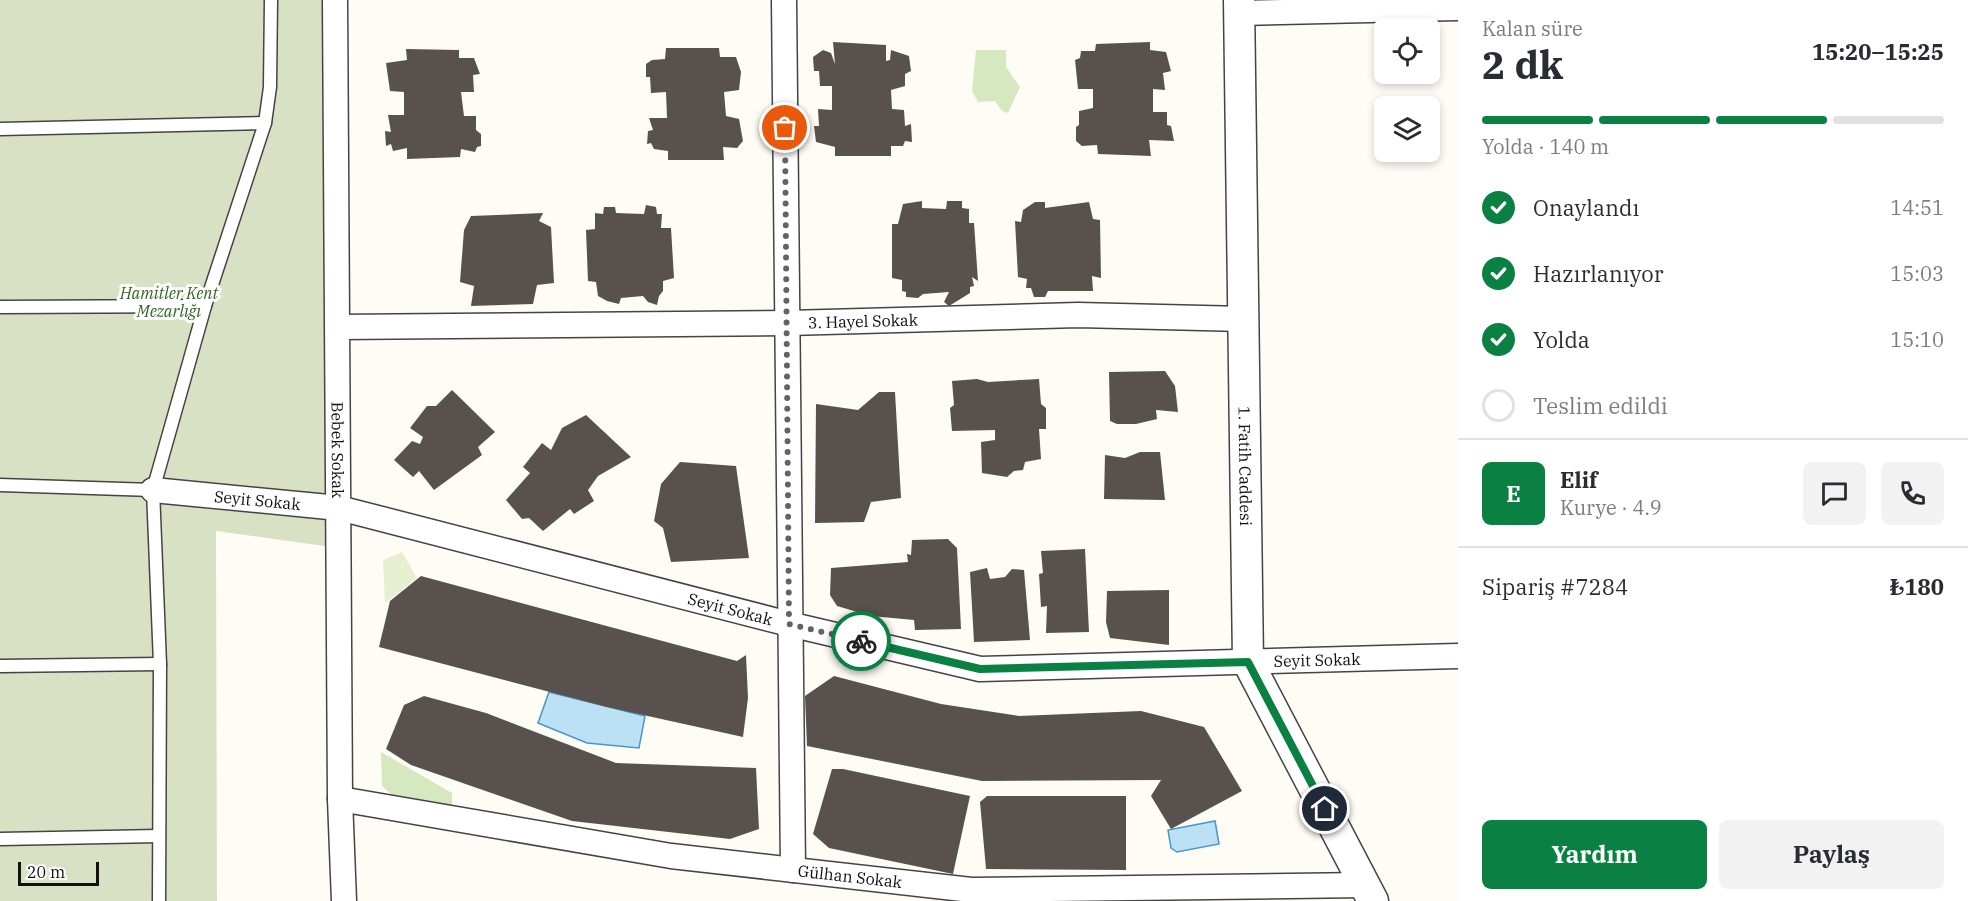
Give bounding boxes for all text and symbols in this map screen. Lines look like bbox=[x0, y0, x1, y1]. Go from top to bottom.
text: Kalan süre bbox=[1482, 15, 1583, 42]
map controls bbox=[1374, 18, 1440, 162]
button: locate bbox=[1374, 18, 1440, 84]
text: 15:20–15:25 bbox=[1812, 37, 1944, 66]
text: 2 dk bbox=[1482, 39, 1563, 90]
button: layers bbox=[1374, 96, 1440, 162]
pin bbox=[759, 102, 810, 153]
icon: bag bbox=[768, 111, 801, 144]
text: Yolda · 140 m bbox=[1482, 133, 1609, 160]
icon: check bbox=[1482, 191, 1515, 224]
text: Onaylandı bbox=[1533, 193, 1639, 222]
text: 14:51 bbox=[1890, 194, 1944, 221]
icon: check bbox=[1482, 257, 1515, 290]
text: Hazırlanıyor bbox=[1533, 259, 1663, 288]
text: 15:03 bbox=[1890, 260, 1944, 287]
park label: Hamitler Kent Mezarlığı bbox=[119, 283, 219, 321]
street label: 3. Hayel Sokak bbox=[808, 309, 919, 332]
icon: check bbox=[1482, 323, 1515, 356]
text: Yolda bbox=[1533, 325, 1590, 354]
text: 15:10 bbox=[1890, 326, 1944, 353]
text: Teslim edildi bbox=[1533, 391, 1668, 420]
street label: Bebek Sokak bbox=[328, 402, 348, 499]
street label: 1. Fatih Caddesi bbox=[1235, 406, 1256, 526]
button: chat bbox=[1803, 462, 1866, 525]
button: phone bbox=[1881, 462, 1944, 525]
text: Elif bbox=[1560, 465, 1598, 494]
text: E bbox=[1506, 479, 1521, 508]
street label: Seyit Sokak bbox=[213, 486, 302, 514]
text: Kurye · 4.9 bbox=[1560, 494, 1662, 521]
text: Sipariş #7284 bbox=[1482, 572, 1628, 601]
text: ₺180 bbox=[1890, 572, 1944, 601]
street label: Seyit Sokak bbox=[686, 588, 775, 630]
courier bbox=[831, 611, 891, 671]
icon: bike bbox=[845, 625, 878, 658]
street label: Seyit Sokak bbox=[1273, 649, 1361, 671]
pin bbox=[1299, 783, 1350, 834]
icon: home bbox=[1308, 792, 1341, 825]
button: Yardım bbox=[1482, 820, 1707, 889]
button: Paylaş bbox=[1719, 820, 1944, 889]
scale bar bbox=[18, 859, 99, 886]
street label: Gülhan Sokak bbox=[797, 860, 904, 892]
text: 20 m bbox=[27, 862, 65, 882]

